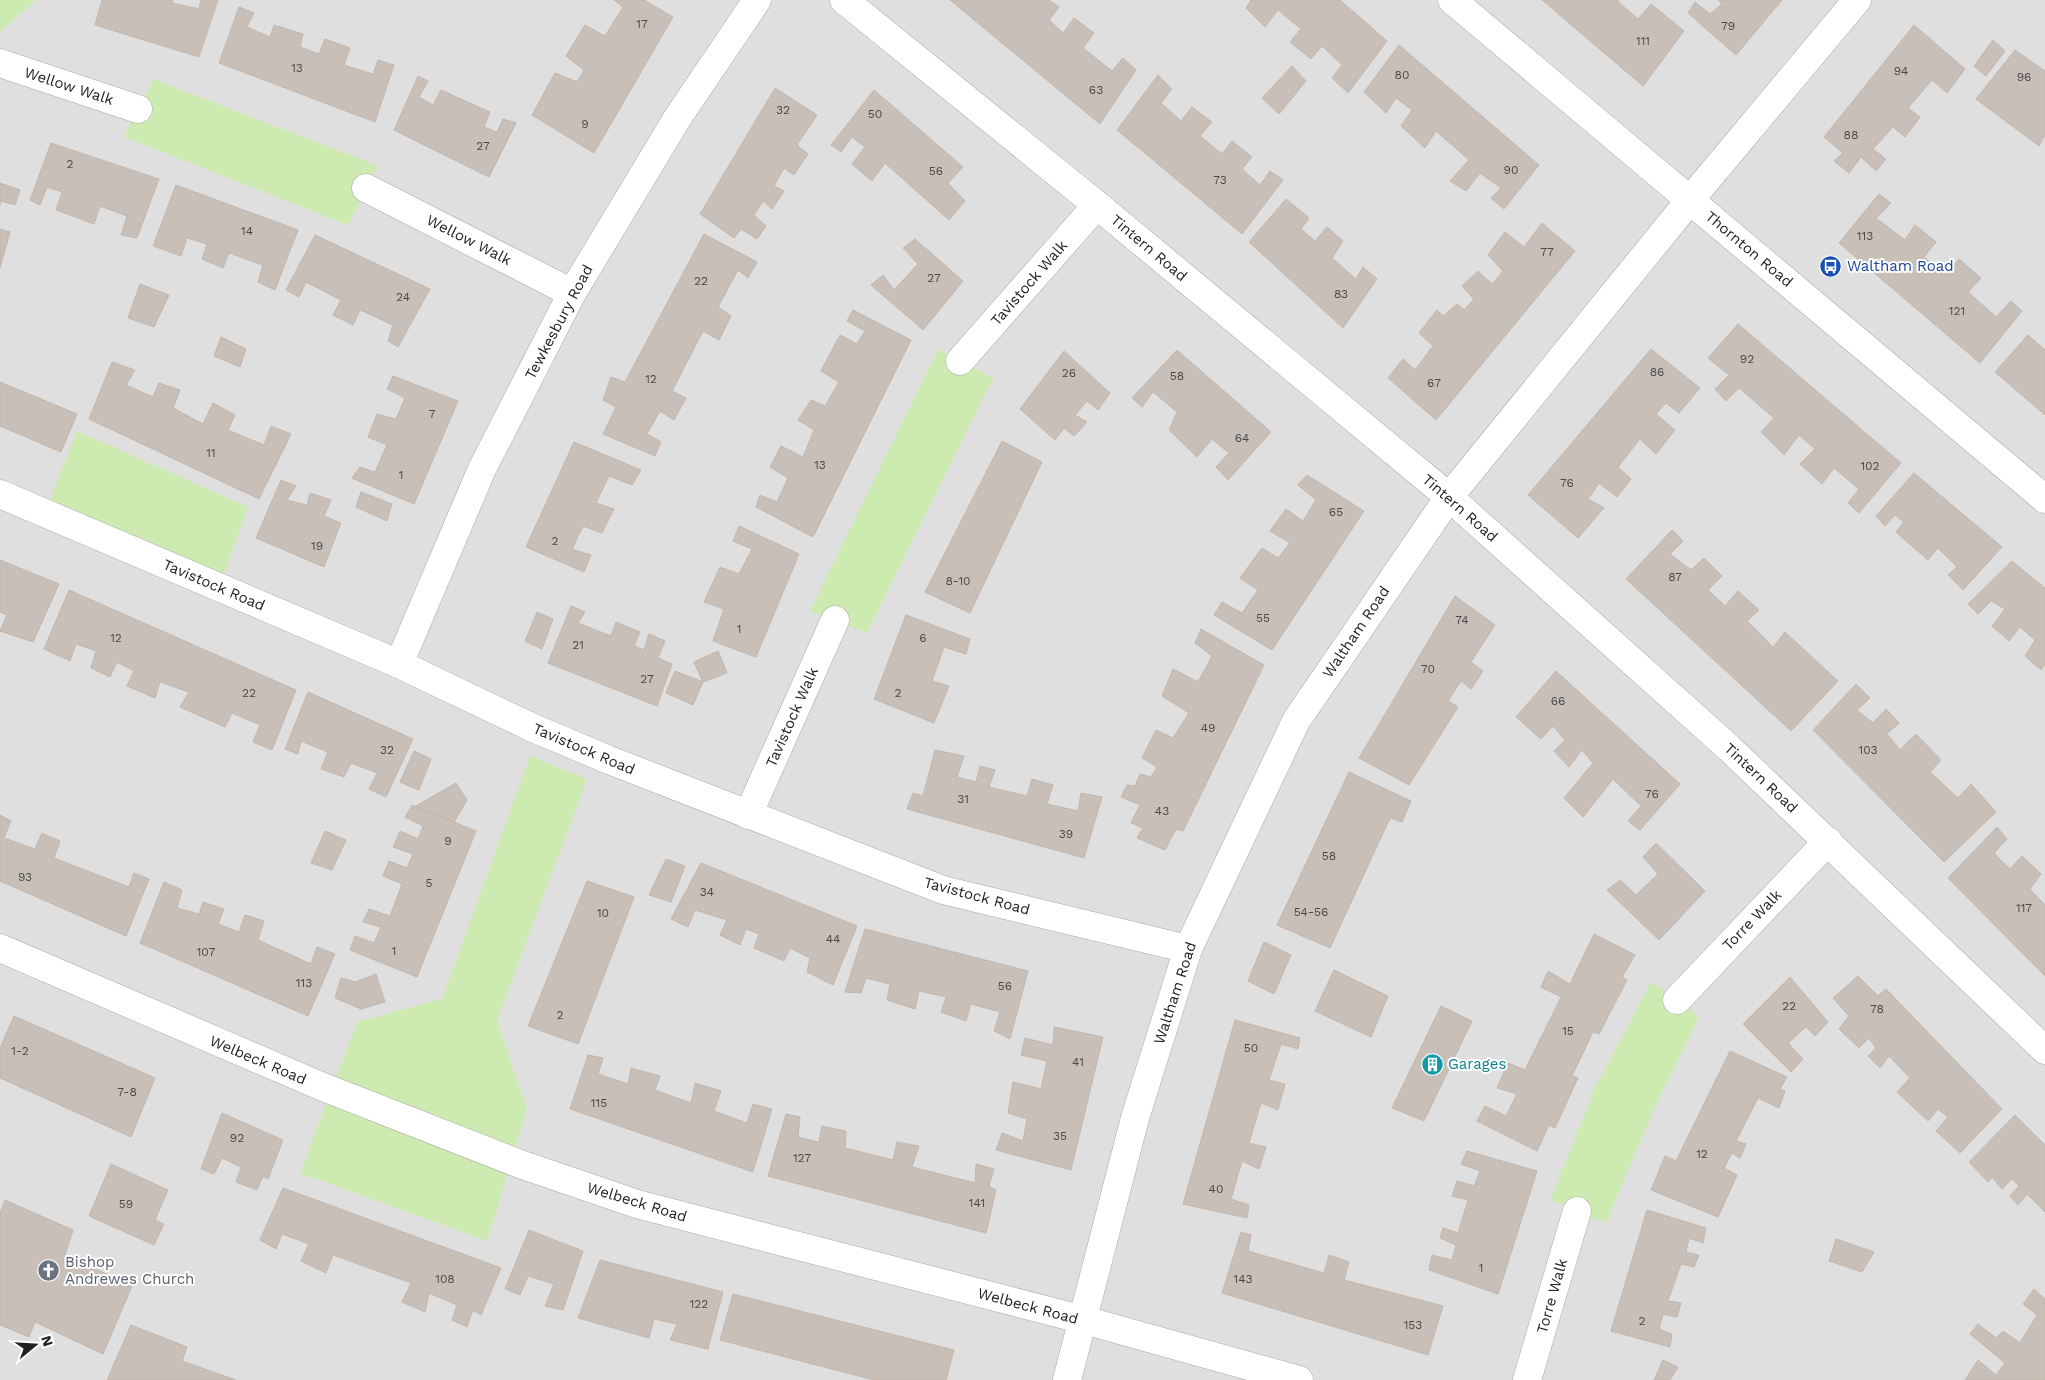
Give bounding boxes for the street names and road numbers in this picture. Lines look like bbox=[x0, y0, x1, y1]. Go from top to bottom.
street label: Wellow Walk bbox=[22, 63, 116, 109]
street label: Thornton Road bbox=[1702, 207, 1796, 291]
street label: Wellow Walk bbox=[424, 211, 515, 269]
street label: Tintern Road bbox=[1107, 211, 1191, 285]
street label: Tavistock Walk bbox=[987, 236, 1071, 329]
street label: Tewkesbury Road bbox=[521, 262, 597, 382]
street label: Tintern Road bbox=[1419, 470, 1501, 546]
street label: Tavistock Road bbox=[160, 555, 268, 615]
street label: Waltham Road bbox=[1319, 583, 1393, 681]
street label: Tavistock Walk bbox=[762, 664, 822, 770]
street label: Tavistock Road bbox=[530, 719, 638, 779]
street label: Tintern Road bbox=[1720, 739, 1802, 817]
street label: Tavistock Road bbox=[922, 873, 1032, 919]
street label: Torre Walk bbox=[1719, 886, 1786, 954]
street label: Waltham Road bbox=[1150, 939, 1200, 1047]
street label: Welbeck Road bbox=[207, 1031, 309, 1089]
street label: Welbeck Road bbox=[585, 1178, 689, 1226]
street label: Torre Walk bbox=[1533, 1256, 1571, 1336]
street label: Welbeck Road bbox=[976, 1284, 1080, 1328]

